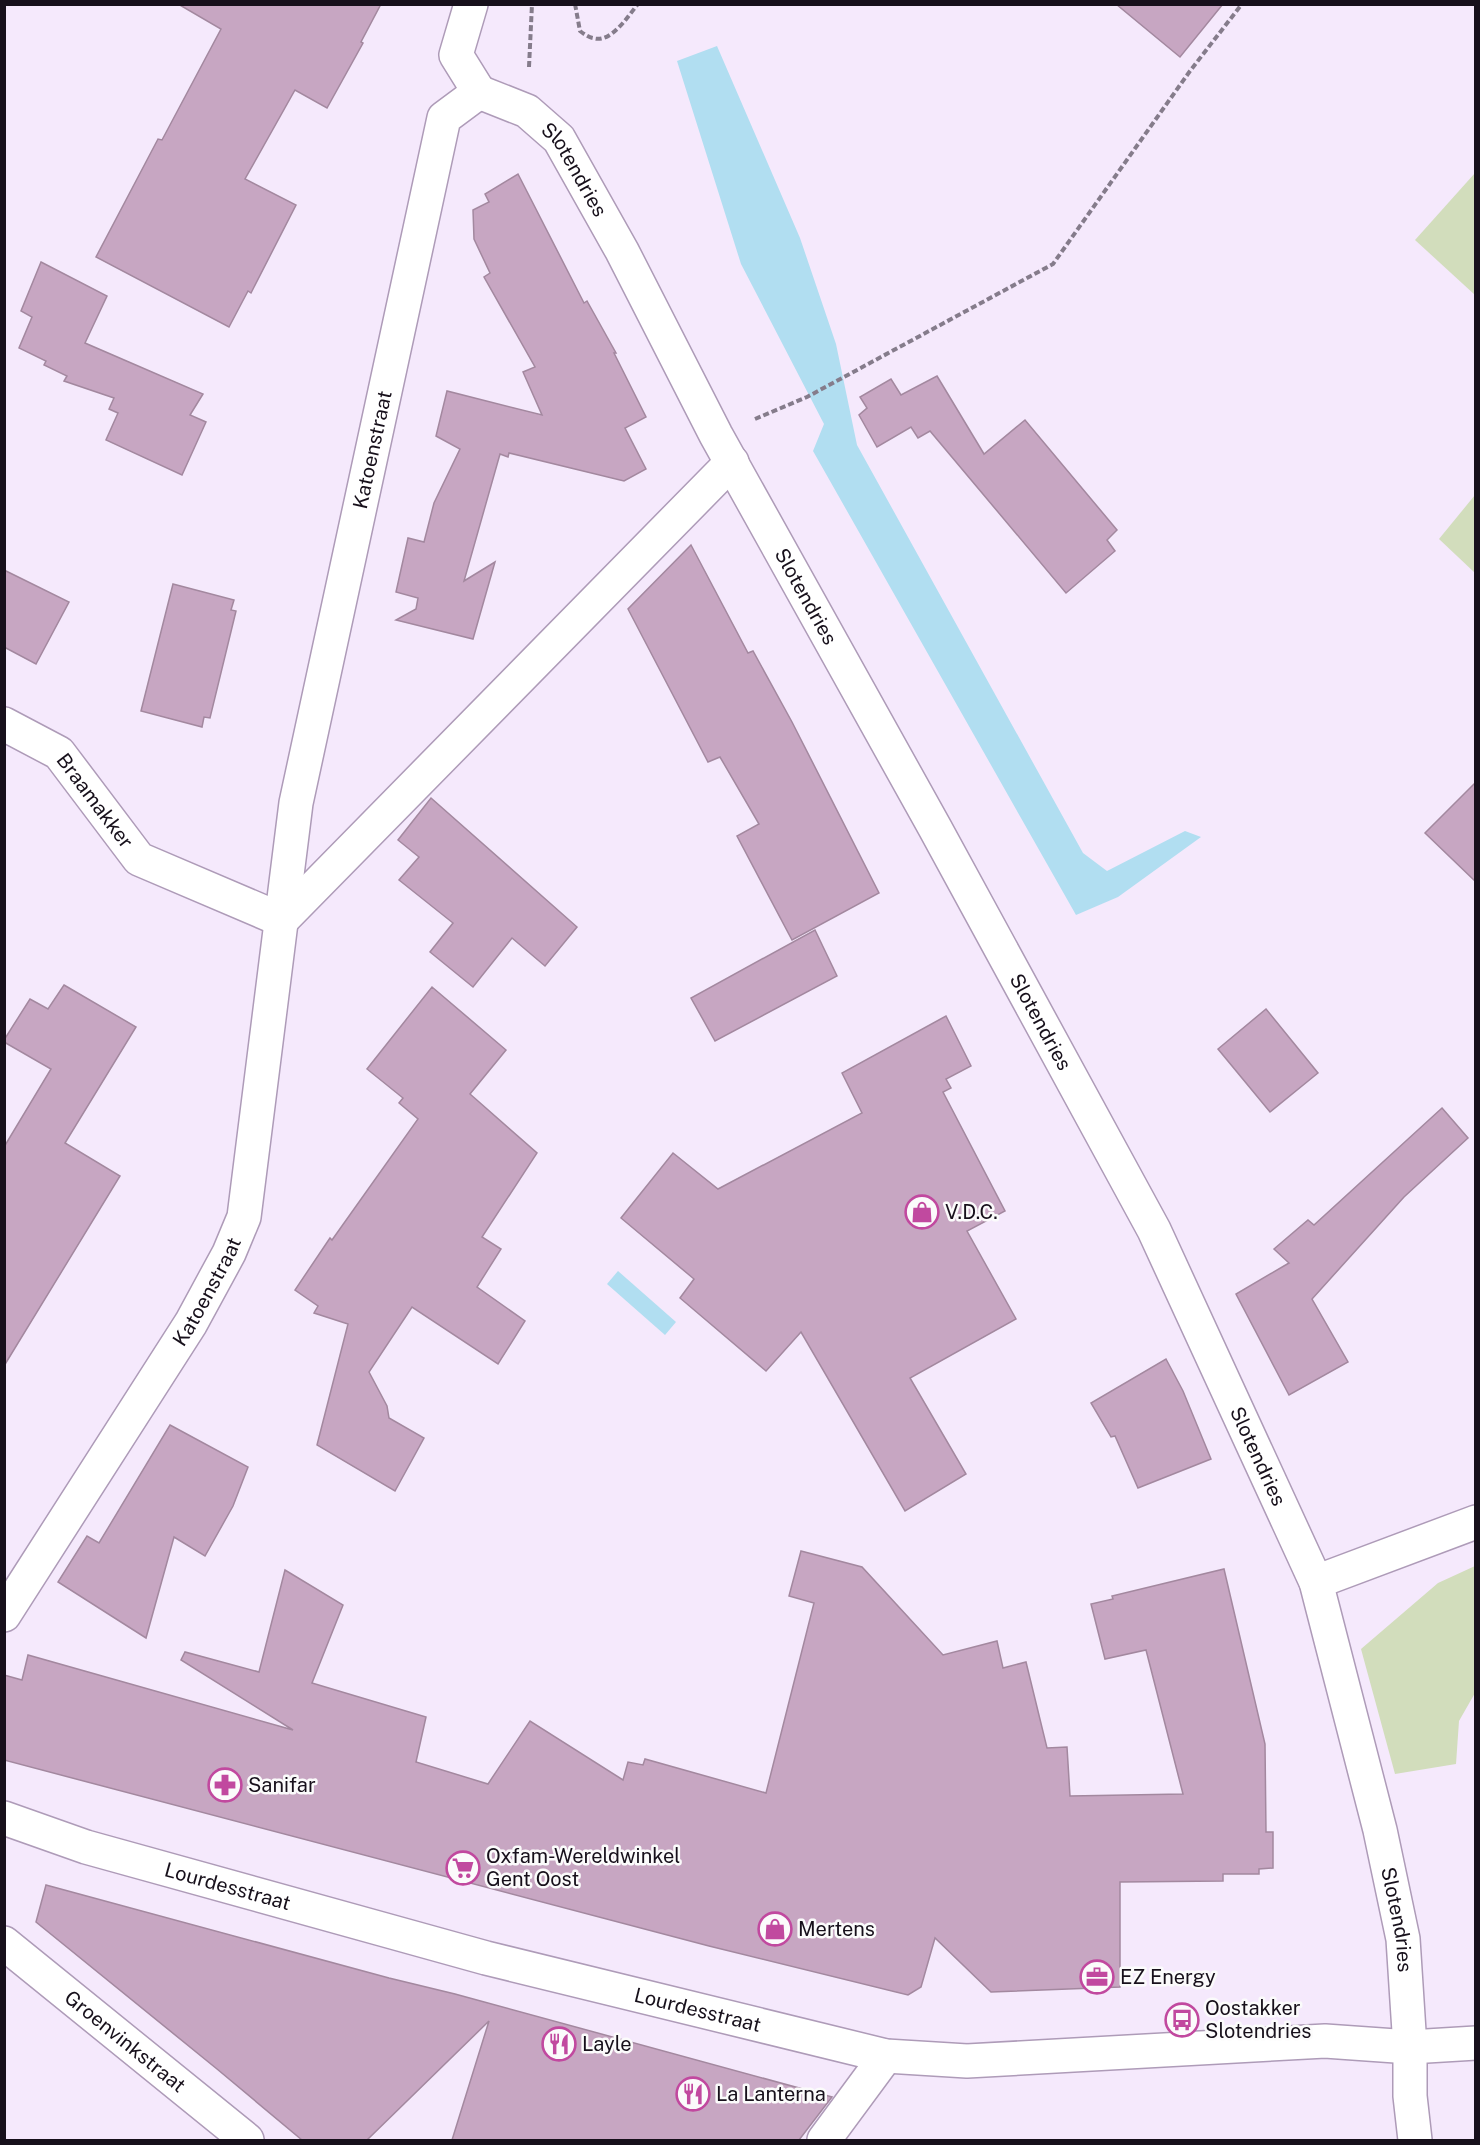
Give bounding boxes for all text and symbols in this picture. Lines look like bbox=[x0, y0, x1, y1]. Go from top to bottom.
street label: Slotendries bbox=[537, 117, 612, 221]
street label: Katoenstraat bbox=[348, 388, 397, 511]
street label: Slotendries bbox=[770, 544, 842, 649]
street label: Braamakker bbox=[52, 749, 139, 853]
street label: Slotendries bbox=[1005, 969, 1077, 1074]
shop icon: V.D.C. bbox=[904, 1194, 940, 1230]
place label: V.D.C. bbox=[945, 1200, 998, 1224]
street label: Katoenstraat bbox=[167, 1234, 246, 1350]
street label: Slotendries bbox=[1225, 1403, 1291, 1510]
pharmacy icon: Sanifar bbox=[207, 1767, 243, 1803]
place label: Sanifar bbox=[248, 1773, 316, 1797]
place label: Oxfam-Wereldwinkel Gent Oost bbox=[486, 1844, 680, 1891]
supermarket icon: Oxfam-Wereldwinkel Gent Oost bbox=[445, 1850, 481, 1886]
street label: Lourdesstraat bbox=[162, 1857, 293, 1915]
street label: Slotendries bbox=[1376, 1865, 1417, 1973]
shop icon: Mertens bbox=[757, 1911, 793, 1947]
place label: Mertens bbox=[798, 1917, 875, 1941]
office icon: EZ Energy bbox=[1079, 1959, 1115, 1995]
place label: EZ Energy bbox=[1120, 1965, 1216, 1989]
street label: Lourdesstraat bbox=[632, 1983, 764, 2037]
street label: Groenvinkstraat bbox=[60, 1985, 190, 2097]
place label: Oostakker Slotendries bbox=[1205, 1996, 1311, 2043]
bus stop icon: Oostakker Slotendries bbox=[1164, 2002, 1200, 2038]
restaurant icon: Layle bbox=[541, 2026, 577, 2062]
place label: Layle bbox=[582, 2032, 632, 2056]
restaurant icon: La Lanterna bbox=[675, 2076, 711, 2112]
place label: La Lanterna bbox=[716, 2082, 826, 2106]

